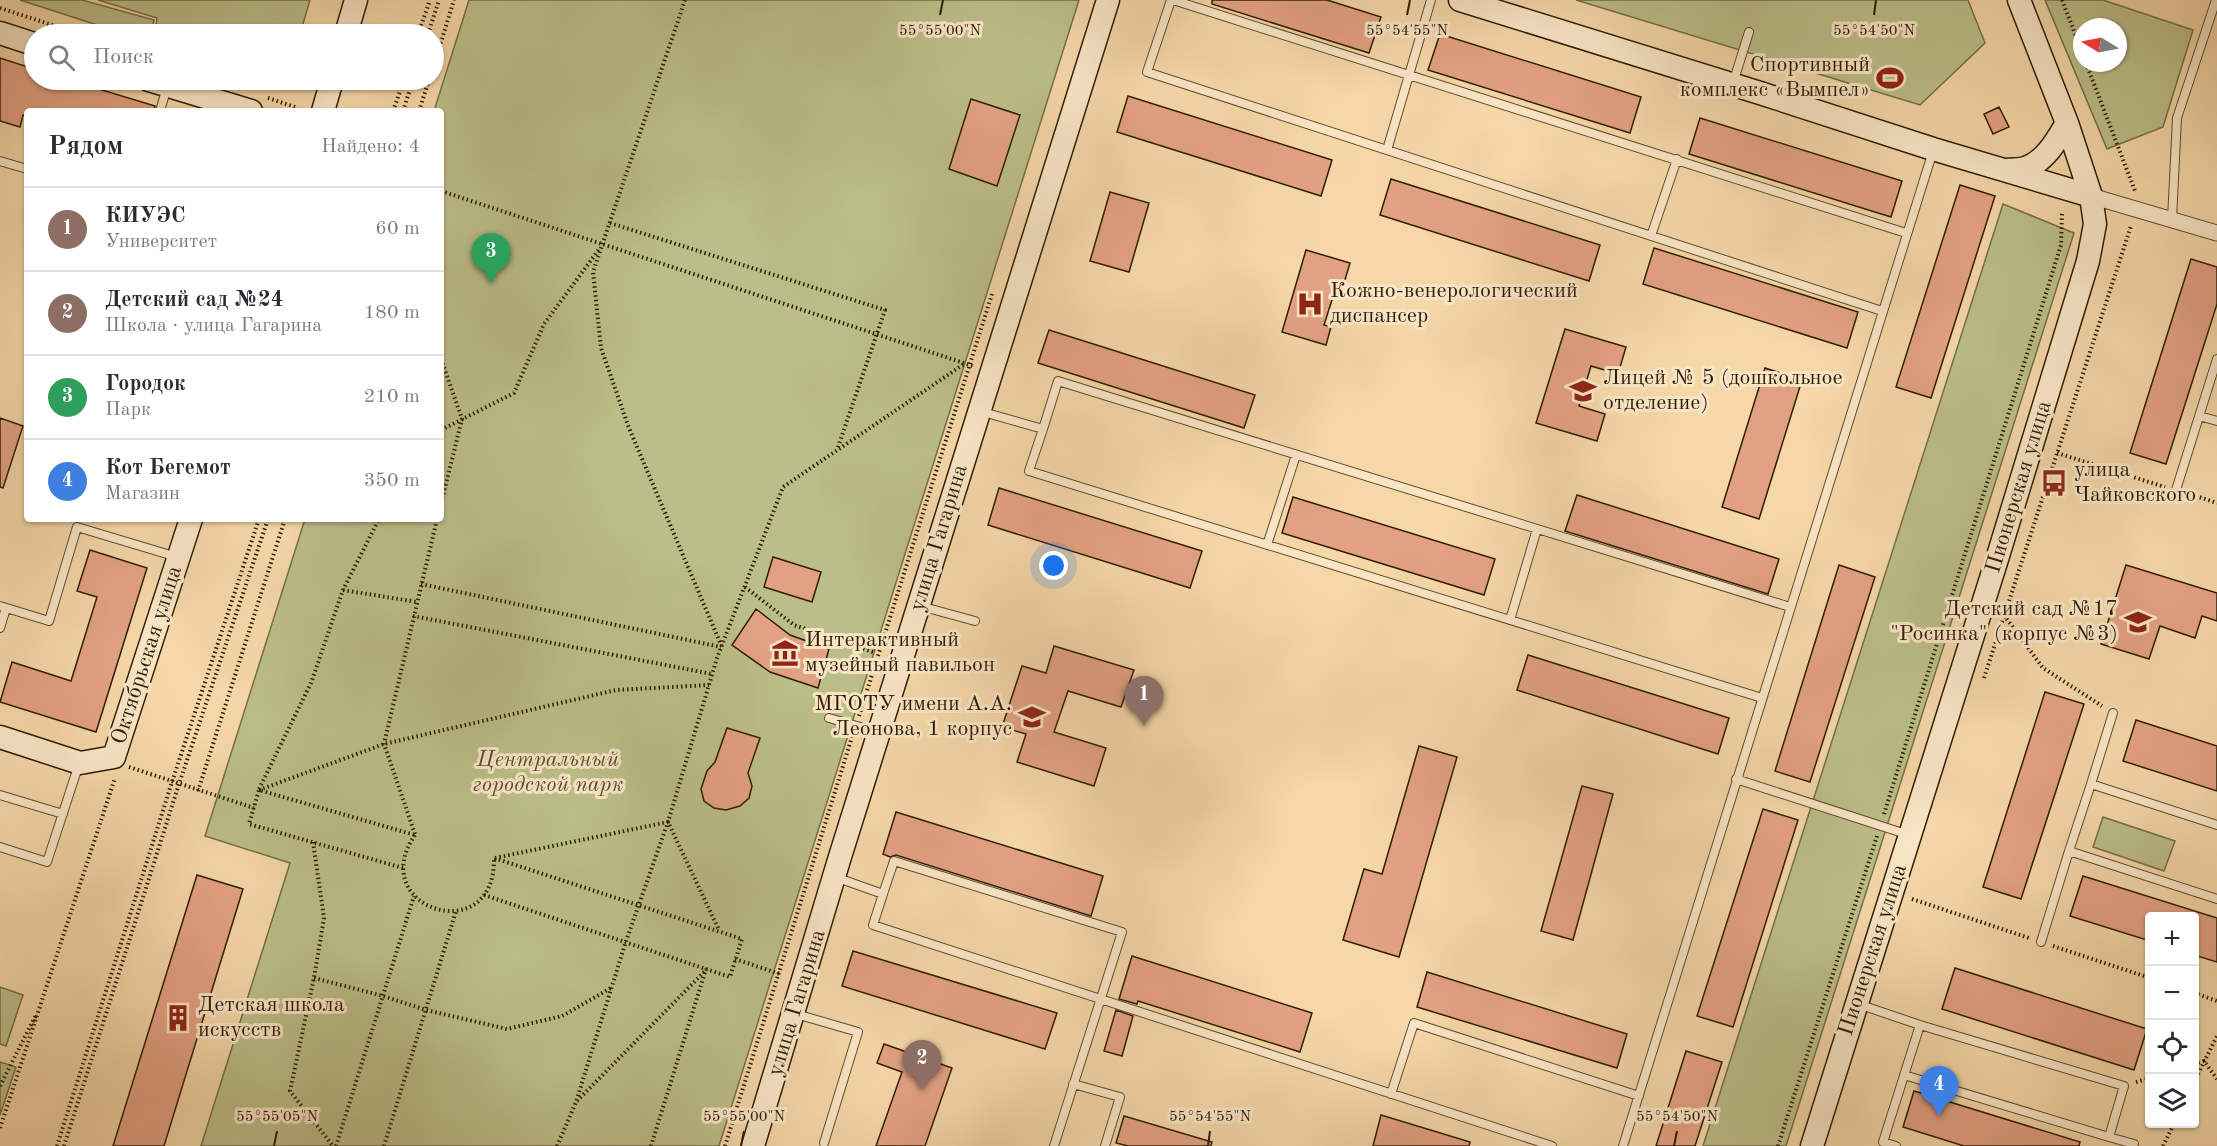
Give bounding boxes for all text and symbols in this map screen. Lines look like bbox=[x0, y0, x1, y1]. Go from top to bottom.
north arrow bbox=[2073, 18, 2127, 72]
search box bbox=[24, 24, 444, 90]
text: 55°55'00"N bbox=[899, 24, 981, 39]
text: 55°54'55"N bbox=[1366, 24, 1448, 39]
text: 55°54'50"N bbox=[1833, 24, 1915, 39]
icon: search bbox=[45, 41, 78, 74]
text: Поиск bbox=[93, 46, 154, 68]
place label: Спортивный комплекс «Вымпел» bbox=[1680, 54, 1870, 101]
sports icon: Спортивный комплекс «Вымпел» bbox=[1875, 63, 1905, 93]
text: Рядом bbox=[48, 134, 123, 160]
text: Найдено: 4 bbox=[321, 137, 420, 157]
text: КИУЭС bbox=[105, 205, 186, 227]
text: 1 bbox=[62, 219, 73, 239]
text: 60 m bbox=[375, 219, 420, 239]
text: Университет bbox=[105, 232, 217, 252]
pin: 3 bbox=[472, 234, 510, 283]
place label: Кожно-венерологический диспансер bbox=[1330, 280, 1578, 327]
text: Детский сад №24 bbox=[105, 289, 284, 311]
hospital icon: Кожно-венерологический диспансер bbox=[1295, 289, 1325, 319]
text: 2 bbox=[62, 303, 73, 323]
text: 180 m bbox=[364, 303, 420, 323]
text: Школа · улица Гагарина bbox=[105, 316, 322, 336]
place label: Лицей № 5 (дошкольное отделение) bbox=[1603, 367, 1843, 414]
text: Городок bbox=[105, 373, 186, 395]
school or university icon: Лицей № 5 (дошкольное отделение) bbox=[1568, 376, 1598, 406]
text: 3 bbox=[62, 387, 73, 407]
text: 210 m bbox=[364, 387, 420, 407]
street label: Пионерская улица bbox=[1982, 398, 2056, 576]
text: Парк bbox=[105, 400, 151, 420]
text: Кот Бегемот bbox=[105, 457, 231, 479]
place label: улица Чайковского bbox=[2074, 459, 2196, 506]
street label: улица Гагарина bbox=[906, 462, 972, 614]
bus stop icon: улица Чайковского bbox=[2039, 468, 2069, 498]
text: 4 bbox=[62, 471, 73, 491]
text: 350 m bbox=[364, 471, 420, 491]
text: Магазин bbox=[105, 484, 180, 504]
your location bbox=[1039, 551, 1068, 580]
street label: Октябрьская улица bbox=[108, 563, 186, 747]
place label: Детский сад №17 "Росинка" (корпус №3) bbox=[1890, 598, 2118, 645]
school or university icon: Детский сад №17 "Росинка" (корпус №3) bbox=[2123, 607, 2153, 637]
place label: Интерактивный музейный павильон bbox=[805, 629, 995, 676]
museum icon: Интерактивный музейный павильон bbox=[770, 638, 800, 668]
pin: 1 bbox=[1124, 676, 1164, 726]
place label: МГОТУ имени А.А. Леонова, 1 корпус bbox=[814, 693, 1012, 740]
school or university icon: МГОТУ имени А.А. Леонова, 1 корпус bbox=[1017, 702, 1047, 732]
park label: Центральный городской парк bbox=[473, 749, 623, 796]
street label: Пионерская улица bbox=[1835, 861, 1911, 1039]
map controls bbox=[2145, 912, 2199, 1128]
button: + bbox=[2145, 912, 2199, 966]
street label: улица Гагарина bbox=[764, 927, 830, 1079]
button: − bbox=[2145, 966, 2199, 1020]
place label: Детская школа искусств bbox=[198, 994, 345, 1041]
building icon: Детская школа искусств bbox=[163, 1003, 193, 1033]
button: locate bbox=[2145, 1020, 2199, 1074]
pin: 2 bbox=[902, 1040, 942, 1090]
pin: 4 bbox=[1920, 1066, 1958, 1116]
button: layers bbox=[2145, 1074, 2199, 1128]
text: 55°55'05"N bbox=[236, 1110, 318, 1125]
text: 55°55'00"N bbox=[703, 1110, 785, 1125]
text: 55°54'55"N bbox=[1169, 1110, 1251, 1125]
text: 55°54'50"N bbox=[1636, 1110, 1718, 1125]

